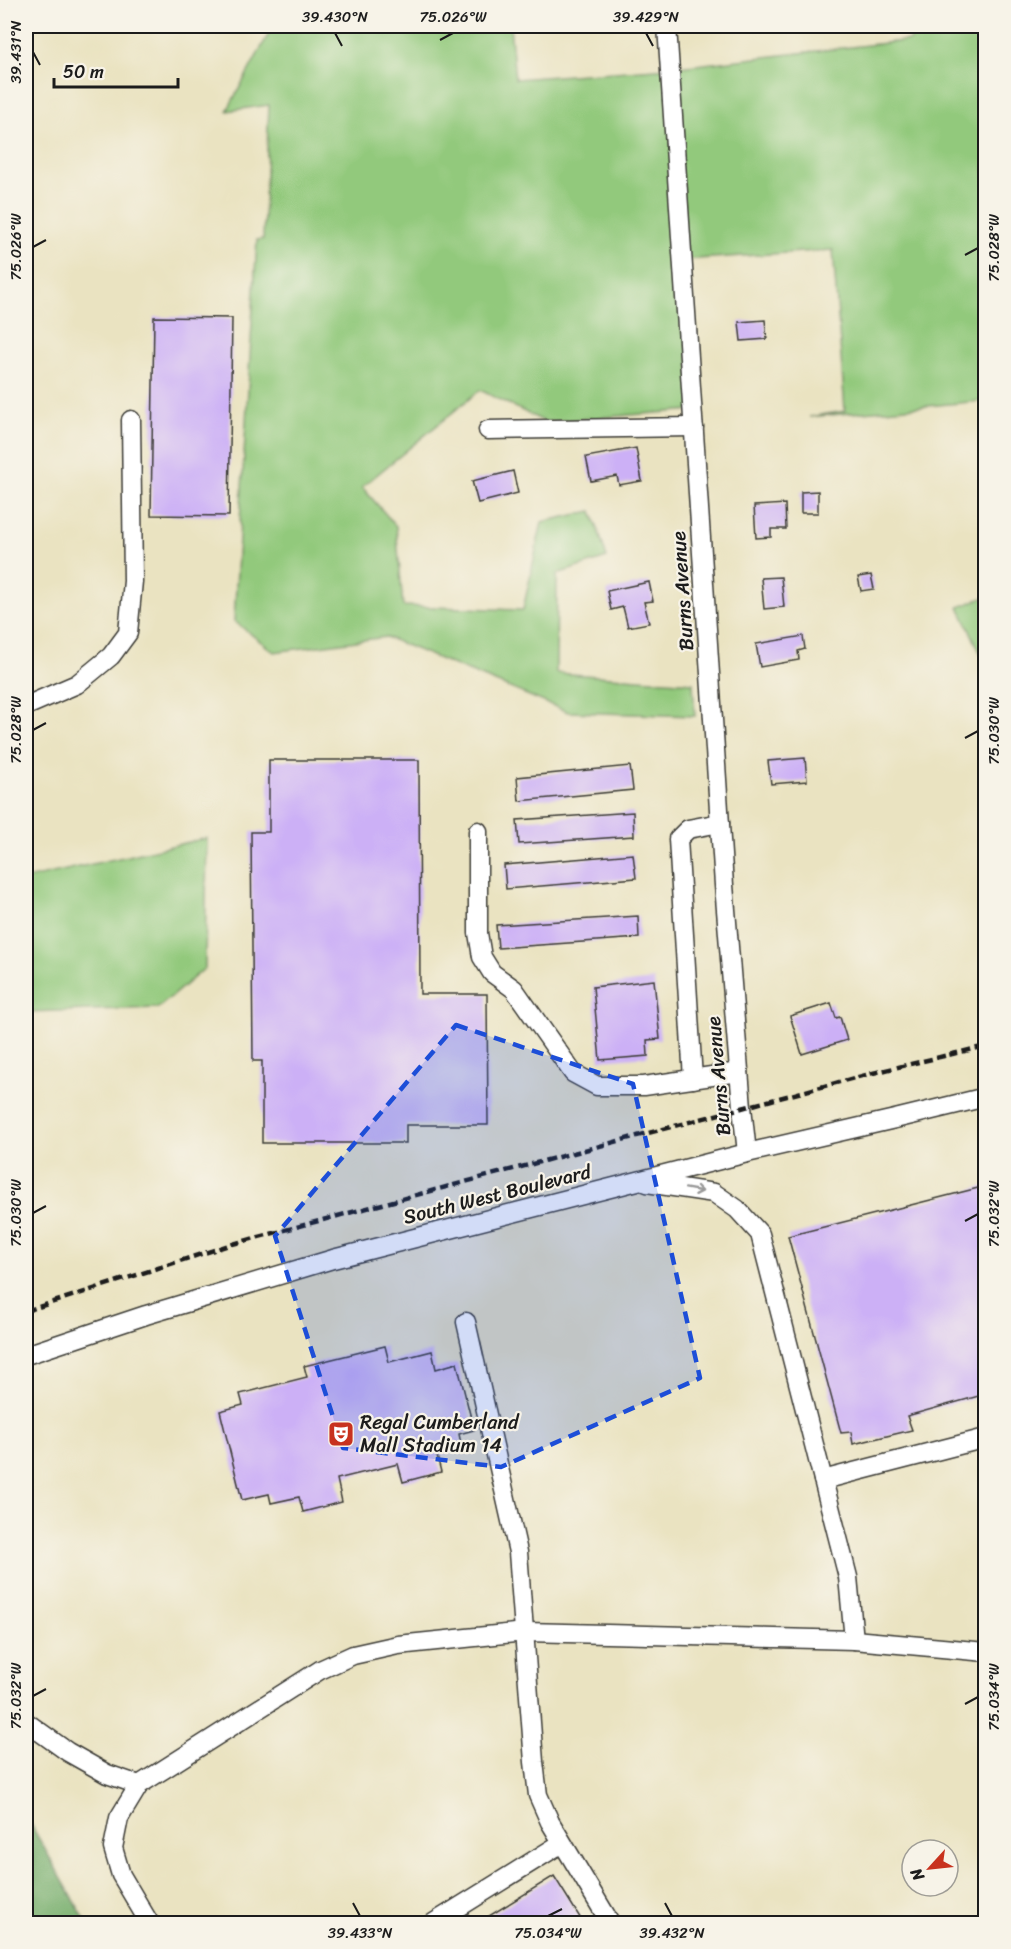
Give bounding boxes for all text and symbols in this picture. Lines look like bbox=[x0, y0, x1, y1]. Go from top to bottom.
text: 39.430°N bbox=[302, 4, 369, 30]
text: 75.026°W bbox=[420, 4, 487, 30]
text: 39.429°N bbox=[613, 4, 680, 30]
text: 39.431°N bbox=[3, 20, 29, 83]
scale bar bbox=[54, 51, 178, 89]
text: 50 m bbox=[63, 56, 104, 88]
text: 75.026°W bbox=[3, 213, 29, 280]
text: 75.028°W bbox=[981, 214, 1007, 282]
street label: Burns Avenue bbox=[661, 530, 704, 652]
text: 75.028°W bbox=[3, 696, 29, 764]
text: 75.030°W bbox=[981, 697, 1007, 765]
street label: Burns Avenue bbox=[696, 1015, 741, 1137]
street label: South West Boulevard bbox=[400, 1154, 596, 1235]
text: 75.030°W bbox=[3, 1179, 29, 1247]
text: 75.032°W bbox=[981, 1180, 1007, 1247]
one-way arrow bbox=[684, 1184, 704, 1195]
place label: Regal Cumberland Mall Stadium 14 bbox=[360, 1405, 520, 1463]
theatre icon: Regal Cumberland Mall Stadium 14 bbox=[326, 1419, 356, 1449]
text: 75.032°W bbox=[3, 1662, 29, 1729]
text: 75.034°W bbox=[981, 1663, 1007, 1731]
north arrow bbox=[900, 1838, 960, 1898]
text: N bbox=[901, 1862, 933, 1887]
text: 39.433°N bbox=[328, 1920, 393, 1946]
text: 75.034°W bbox=[514, 1920, 582, 1946]
text: 39.432°N bbox=[639, 1920, 705, 1946]

